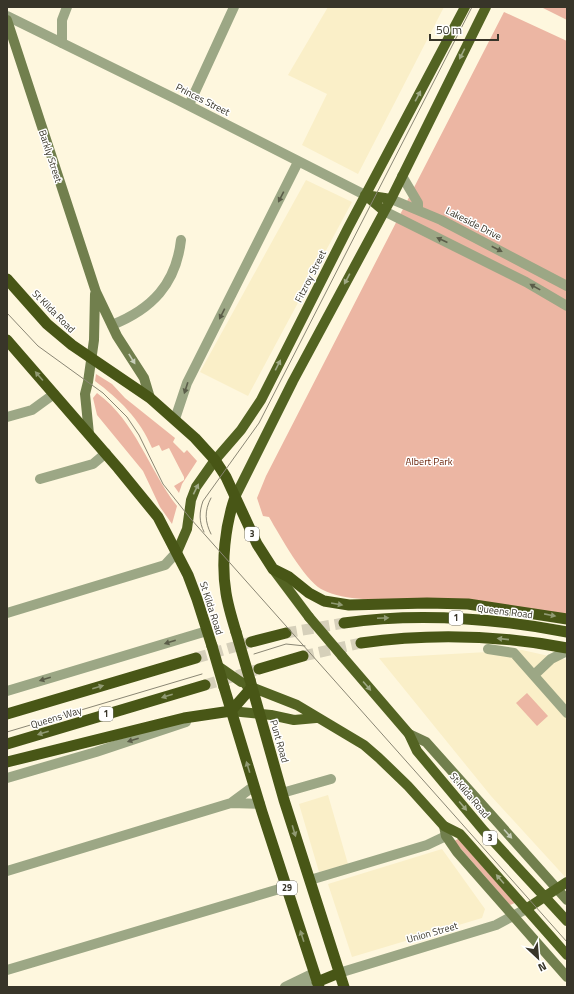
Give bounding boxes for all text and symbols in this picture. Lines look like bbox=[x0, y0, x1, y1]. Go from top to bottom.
scale bar bbox=[430, 16, 498, 42]
text: 50 m bbox=[436, 20, 462, 39]
one-way arrow bbox=[459, 48, 465, 60]
street label: Princes Street bbox=[173, 79, 233, 120]
one-way arrow bbox=[415, 90, 422, 102]
street label: Barkly Street bbox=[35, 128, 66, 185]
one-way arrow bbox=[278, 192, 284, 203]
street label: Lakeside Drive bbox=[443, 203, 504, 244]
one-way arrow bbox=[436, 237, 447, 243]
one-way arrow bbox=[491, 246, 503, 252]
street label: Fitzroy Street bbox=[291, 247, 330, 305]
one-way arrow bbox=[344, 273, 351, 284]
one-way arrow bbox=[529, 283, 541, 290]
street label: St Kilda Road bbox=[29, 286, 79, 336]
one-way arrow bbox=[219, 308, 226, 319]
one-way arrow bbox=[129, 353, 136, 365]
one-way arrow bbox=[275, 359, 282, 371]
one-way arrow bbox=[34, 371, 43, 382]
one-way arrow bbox=[183, 383, 189, 395]
park label: Albert Park bbox=[406, 454, 453, 469]
one-way arrow bbox=[193, 483, 199, 495]
road number: 3 bbox=[245, 527, 259, 541]
street label: St Kilda Road bbox=[196, 579, 227, 637]
one-way arrow bbox=[331, 601, 343, 607]
street label: Queens Road bbox=[476, 601, 534, 622]
road number: 1 bbox=[449, 611, 463, 625]
one-way arrow bbox=[544, 613, 556, 619]
one-way arrow bbox=[377, 615, 389, 622]
one-way arrow bbox=[497, 636, 509, 642]
one-way arrow bbox=[164, 639, 176, 645]
one-way arrow bbox=[39, 676, 51, 682]
one-way arrow bbox=[363, 680, 372, 691]
one-way arrow bbox=[92, 684, 104, 690]
one-way arrow bbox=[161, 693, 173, 699]
street label: Queens Way bbox=[29, 703, 84, 732]
road number: 1 bbox=[99, 707, 113, 721]
street label: Punt Road bbox=[266, 718, 293, 764]
one-way arrow bbox=[36, 730, 48, 736]
one-way arrow bbox=[127, 737, 139, 743]
one-way arrow bbox=[245, 761, 251, 773]
street label: St Kilda Road bbox=[446, 769, 493, 821]
one-way arrow bbox=[458, 800, 467, 811]
one-way arrow bbox=[291, 825, 297, 837]
one-way arrow bbox=[503, 829, 513, 839]
road number: 3 bbox=[483, 831, 497, 845]
one-way arrow bbox=[496, 874, 505, 885]
road number: 29 bbox=[277, 881, 297, 895]
street label: Union Street bbox=[405, 918, 460, 947]
one-way arrow bbox=[299, 929, 305, 941]
north arrow bbox=[518, 938, 558, 978]
text: N bbox=[535, 958, 549, 976]

